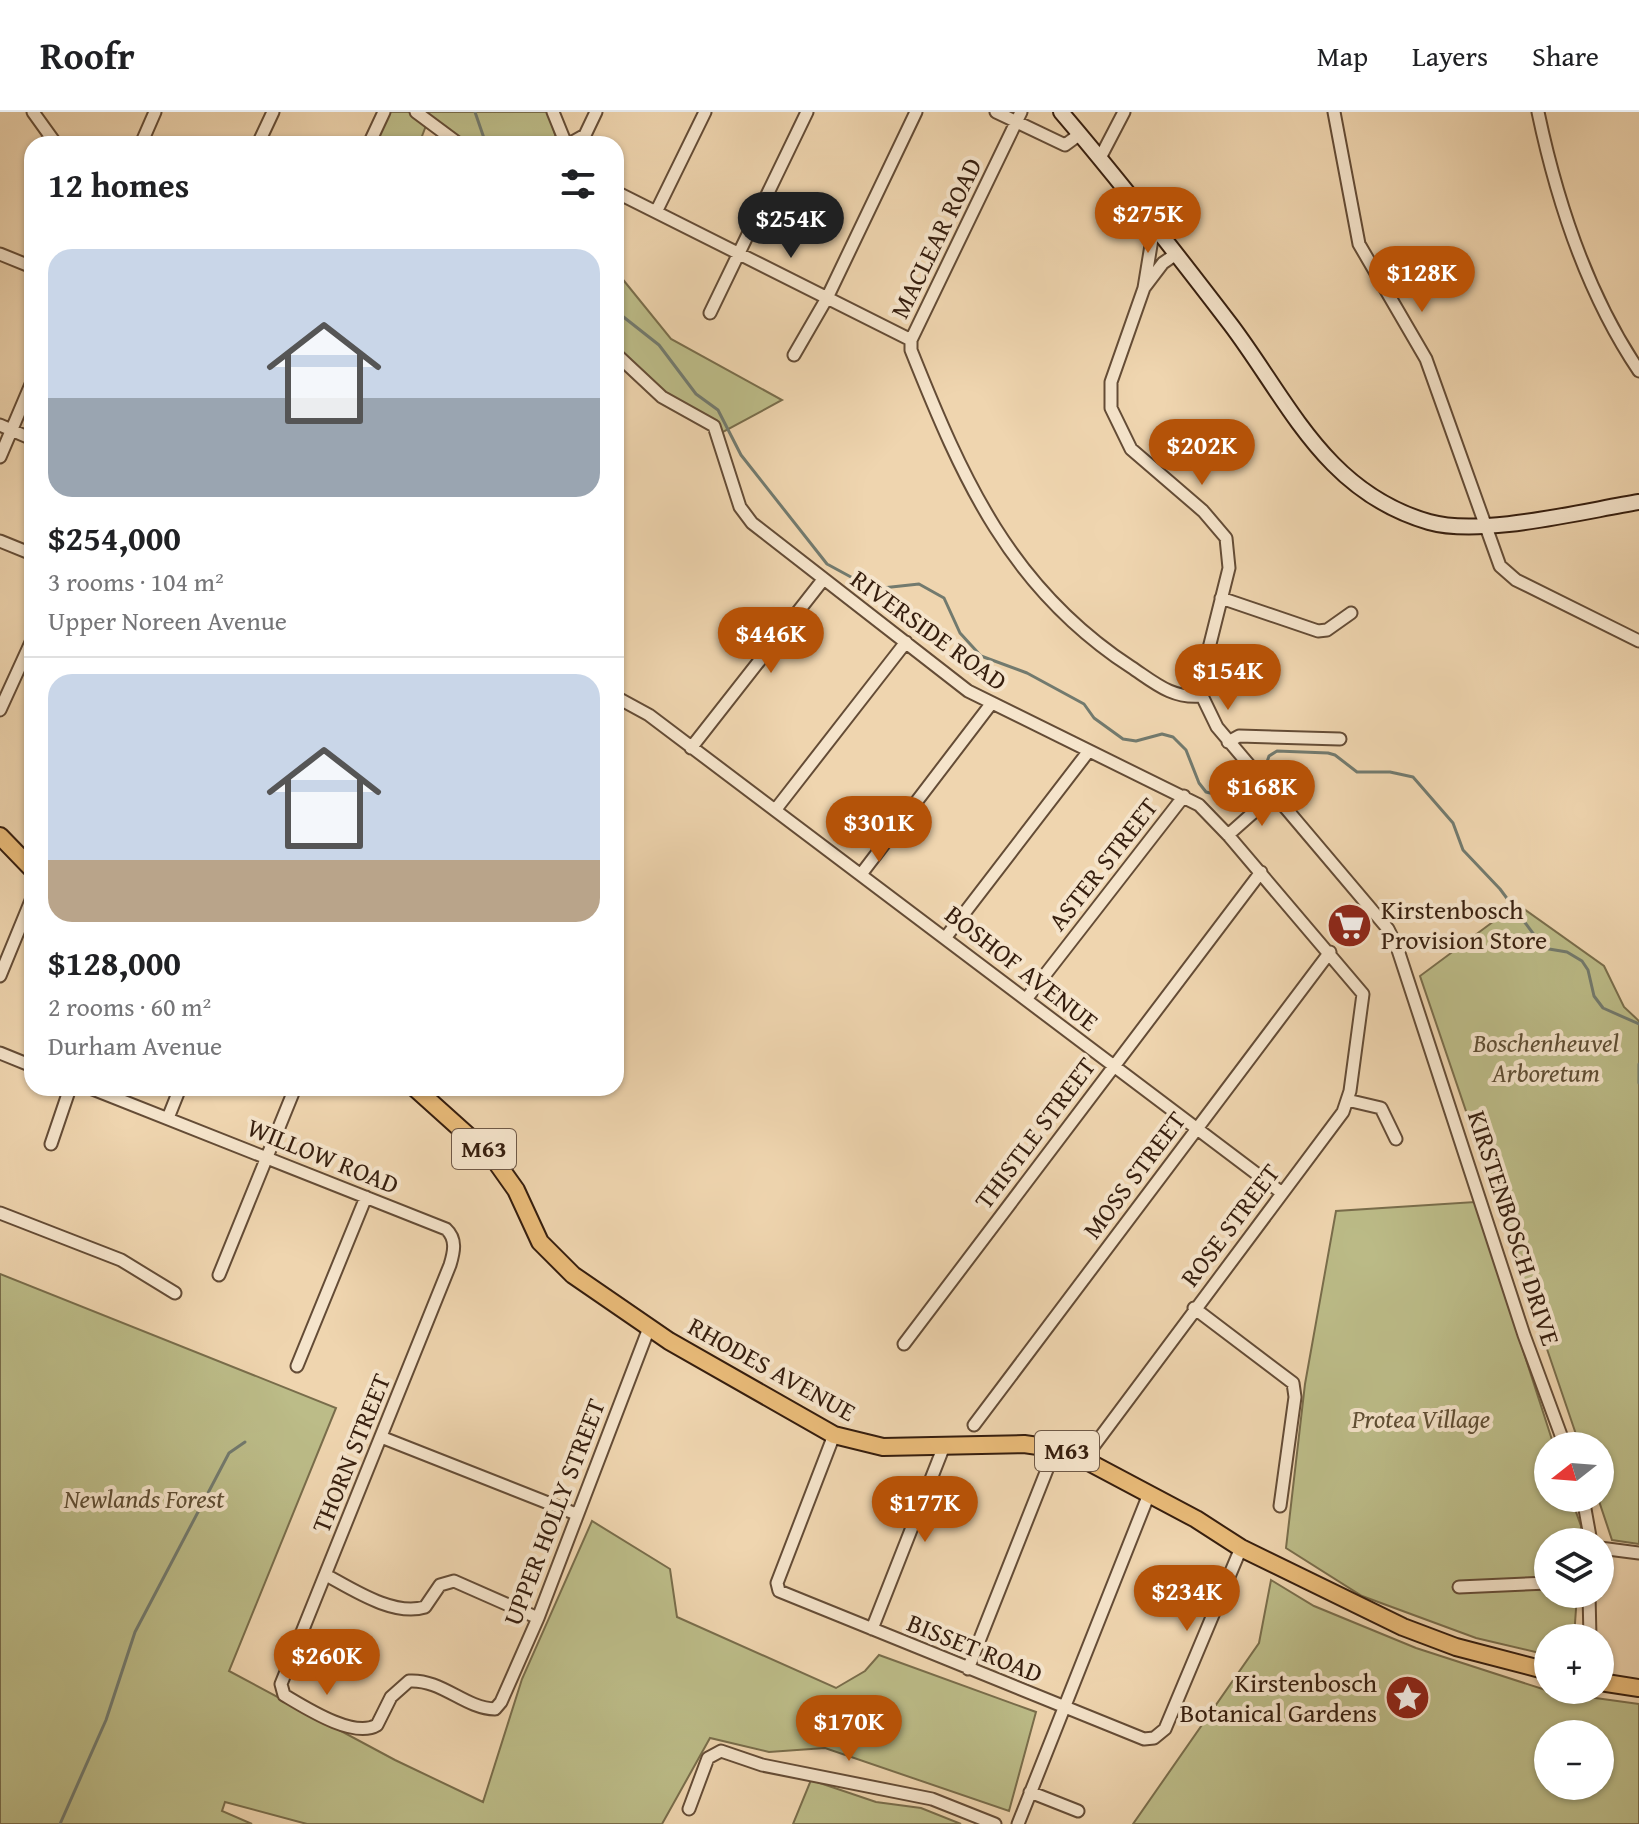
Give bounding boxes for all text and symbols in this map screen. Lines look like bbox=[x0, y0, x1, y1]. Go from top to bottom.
text: Roofr bbox=[40, 27, 135, 83]
text: Map bbox=[1317, 35, 1368, 76]
text: Layers bbox=[1412, 35, 1488, 76]
text: Share bbox=[1532, 35, 1599, 76]
street label: MACLEAR ROAD bbox=[880, 151, 991, 325]
text: 12 homes bbox=[48, 160, 189, 209]
icon: filters bbox=[556, 162, 600, 206]
pin: $275K bbox=[1092, 187, 1204, 255]
pin: $254K bbox=[735, 192, 847, 260]
text: $275K bbox=[1113, 193, 1183, 232]
text: $254K bbox=[756, 198, 826, 237]
pin: $128K bbox=[1366, 246, 1478, 314]
text: $128K bbox=[1387, 252, 1457, 291]
icon: home bbox=[252, 301, 396, 445]
pin: $202K bbox=[1146, 419, 1258, 487]
text: $202K bbox=[1167, 425, 1237, 464]
text: $254,000 bbox=[48, 513, 181, 562]
street label: RIVERSIDE ROAD bbox=[843, 559, 1016, 700]
text: 3 rooms · 104 m² bbox=[48, 562, 224, 601]
text: Upper Noreen Avenue bbox=[48, 601, 287, 640]
pin: $446K bbox=[715, 607, 827, 675]
text: $446K bbox=[736, 613, 806, 652]
pin: $154K bbox=[1172, 644, 1284, 712]
text: $154K bbox=[1193, 650, 1263, 689]
icon: home bbox=[252, 726, 396, 870]
pin: $168K bbox=[1206, 760, 1318, 828]
text: $168K bbox=[1227, 766, 1297, 805]
street label: ASTER STREET bbox=[1038, 788, 1167, 939]
pin: $301K bbox=[823, 796, 935, 864]
text: $301K bbox=[844, 802, 914, 841]
place label: Kirstenbosch Provision Store bbox=[1381, 890, 1547, 959]
street label: BOSHOF AVENUE bbox=[937, 895, 1108, 1040]
supermarket icon: Kirstenbosch Provision Store bbox=[1326, 901, 1374, 949]
text: $128,000 bbox=[48, 938, 181, 987]
text: 2 rooms · 60 m² bbox=[48, 987, 211, 1026]
park label: Boschenheuvel Arboretum bbox=[1472, 1023, 1619, 1092]
text: Durham Avenue bbox=[48, 1026, 222, 1065]
street label: THISTLE STREET bbox=[964, 1048, 1105, 1217]
street label: MOSS STREET bbox=[1072, 1102, 1195, 1247]
street label: KIRSTENBOSCH DRIVE bbox=[1458, 1105, 1571, 1350]
street label: WILLOW ROAD bbox=[241, 1107, 405, 1204]
road number: M63 bbox=[452, 1129, 516, 1169]
street label: ROSE STREET bbox=[1170, 1155, 1289, 1295]
street label: RHODES AVENUE bbox=[681, 1306, 863, 1431]
street label: THORN STREET bbox=[301, 1367, 400, 1538]
street label: UPPER HOLLY STREET bbox=[492, 1392, 615, 1631]
park label: Protea Village bbox=[1351, 1399, 1490, 1438]
road number: M63 bbox=[1035, 1431, 1099, 1471]
north arrow bbox=[1534, 1432, 1614, 1512]
map controls bbox=[1534, 1432, 1614, 1800]
pin: $177K bbox=[869, 1476, 981, 1544]
park label: Newlands Forest bbox=[63, 1479, 225, 1518]
text: $177K bbox=[890, 1482, 960, 1521]
button: layers bbox=[1534, 1528, 1614, 1608]
pin: $234K bbox=[1131, 1565, 1243, 1633]
text: $234K bbox=[1152, 1571, 1222, 1610]
street label: BISSET ROAD bbox=[902, 1603, 1049, 1692]
button: + bbox=[1534, 1624, 1614, 1704]
pin: $260K bbox=[271, 1629, 383, 1697]
text: $260K bbox=[292, 1635, 362, 1674]
place label: Kirstenbosch Botanical Gardens bbox=[1180, 1663, 1377, 1732]
place icon: Kirstenbosch Botanical Gardens bbox=[1384, 1674, 1432, 1722]
pin: $170K bbox=[793, 1695, 905, 1763]
text: $170K bbox=[814, 1701, 884, 1740]
button: − bbox=[1534, 1720, 1614, 1800]

